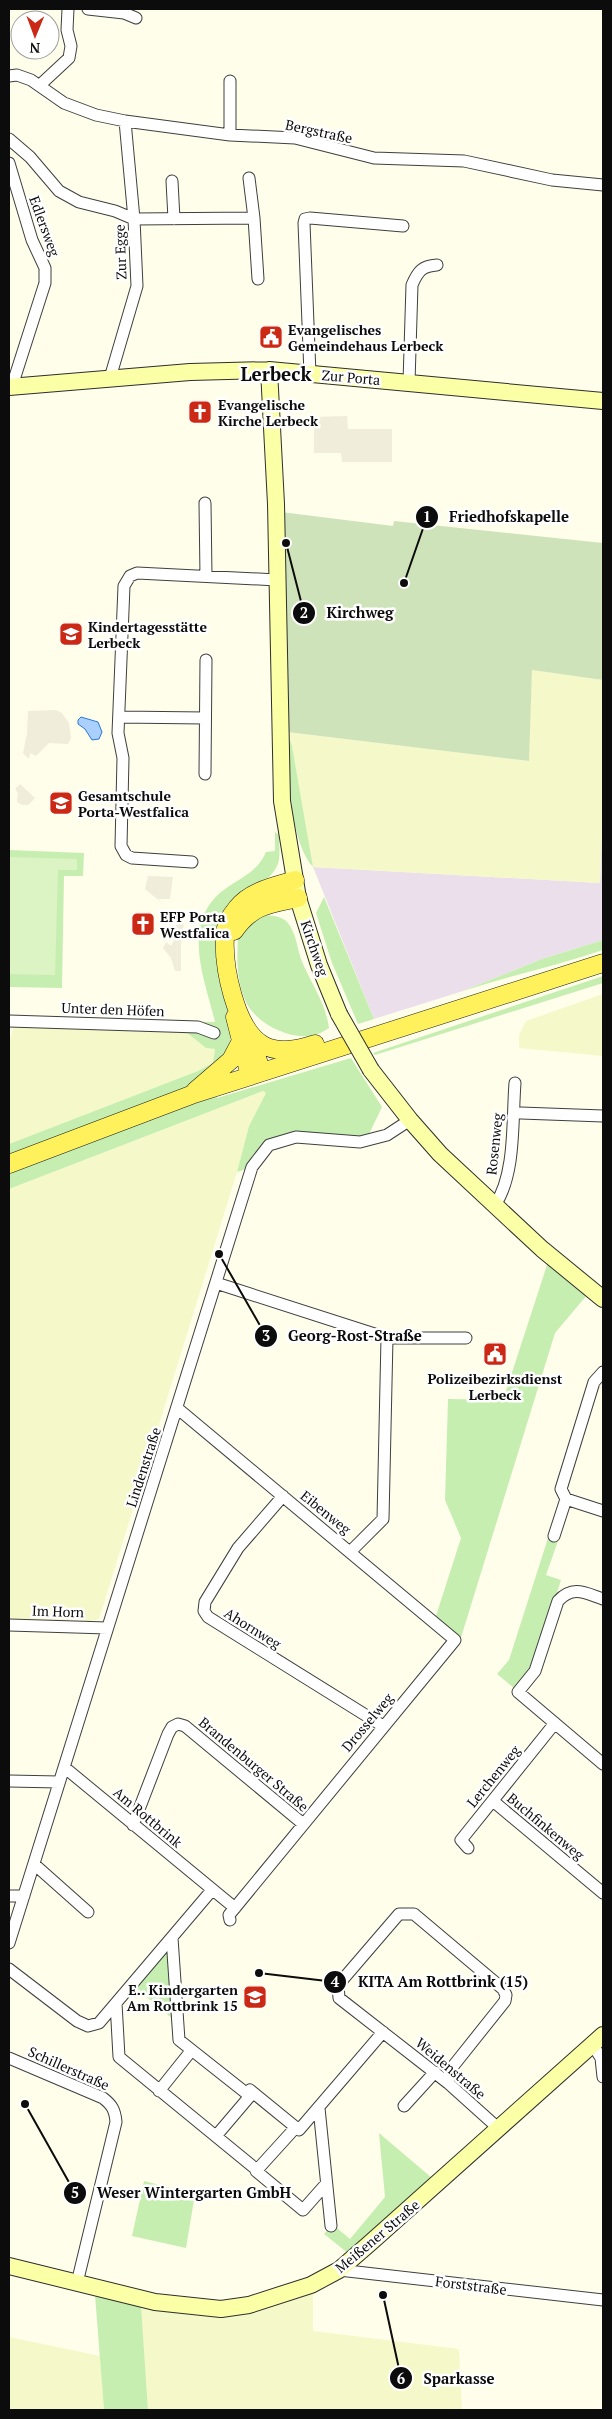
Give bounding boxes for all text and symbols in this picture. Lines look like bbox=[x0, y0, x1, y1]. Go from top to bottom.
north arrow bbox=[10, 10, 60, 60]
text: N bbox=[29, 39, 40, 58]
street label: Bergstraße bbox=[284, 115, 354, 147]
street label: Edlersweg bbox=[25, 193, 65, 259]
street label: Zur Egge bbox=[110, 224, 130, 280]
place label: Evangelisches Gemeindehaus Lerbeck bbox=[288, 320, 444, 355]
public building icon: Evangelisches Gemeindehaus Lerbeck bbox=[258, 324, 284, 350]
district label: Lerbeck bbox=[240, 361, 312, 386]
street label: Zur Porta bbox=[321, 365, 381, 389]
place label: Evangelische Kirche Lerbeck bbox=[218, 395, 319, 430]
church icon: Evangelische Kirche Lerbeck bbox=[187, 399, 213, 425]
callout: Friedhofskapelle bbox=[414, 502, 580, 532]
text: 1 bbox=[423, 506, 431, 526]
text: Friedhofskapelle bbox=[449, 506, 569, 526]
callout: Kirchweg bbox=[291, 598, 403, 628]
text: 2 bbox=[300, 602, 308, 622]
text: Kirchweg bbox=[326, 602, 394, 622]
place label: Kindertagesstätte Lerbeck bbox=[88, 617, 207, 652]
school or university icon: Kindertagesstätte Lerbeck bbox=[58, 621, 84, 647]
place label: Gesamtschule Porta-Westfalica bbox=[78, 786, 189, 821]
school or university icon: Gesamtschule Porta-Westfalica bbox=[48, 790, 74, 816]
place label: EFP Porta Westfalica bbox=[160, 907, 230, 942]
church icon: EFP Porta Westfalica bbox=[130, 911, 156, 937]
street label: Kirchweg bbox=[297, 918, 334, 979]
street label: Unter den Höfen bbox=[61, 998, 166, 1020]
street label: Rosenweg bbox=[481, 1111, 507, 1176]
callout: Georg-Rost-Straße bbox=[253, 1321, 432, 1351]
text: 3 bbox=[262, 1325, 270, 1345]
text: Georg-Rost-Straße bbox=[288, 1325, 422, 1345]
public building icon: Polizeibezirksdienst Lerbeck bbox=[482, 1341, 508, 1367]
place label: Polizeibezirksdienst Lerbeck bbox=[428, 1369, 563, 1404]
street label: Lindenstraße bbox=[121, 1425, 165, 1509]
street label: Eibenweg bbox=[297, 1486, 356, 1539]
street label: Im Horn bbox=[32, 1601, 85, 1621]
street label: Ahornweg bbox=[221, 1603, 286, 1653]
street label: Drosselweg bbox=[337, 1688, 397, 1755]
street label: Brandenburger Straße bbox=[195, 1712, 313, 1816]
street label: Lerchenweg bbox=[462, 1741, 524, 1811]
street label: Am Rottbrink bbox=[110, 1783, 187, 1852]
street label: Buchfinkenweg bbox=[504, 1788, 589, 1864]
callout: KITA Am Rottbrink (15) bbox=[323, 1967, 538, 1997]
text: 4 bbox=[331, 1971, 340, 1991]
text: KITA Am Rottbrink (15) bbox=[358, 1971, 528, 1991]
place label: E.. Kindergarten Am Rottbrink 15 bbox=[127, 1980, 238, 2015]
school or university icon: E.. Kindergarten Am Rottbrink 15 bbox=[242, 1984, 268, 2010]
street label: Weidenstraße bbox=[412, 2033, 490, 2103]
street label: Schillerstraße bbox=[25, 2042, 113, 2094]
callout: Weser Wintergarten GmbH bbox=[62, 2178, 301, 2208]
text: 5 bbox=[71, 2182, 79, 2202]
text: Weser Wintergarten GmbH bbox=[97, 2182, 292, 2202]
street label: Meißener Straße bbox=[331, 2195, 423, 2277]
street label: Forststraße bbox=[434, 2271, 508, 2299]
callout: Sparkasse bbox=[389, 2363, 505, 2393]
text: 6 bbox=[397, 2368, 406, 2388]
text: Sparkasse bbox=[423, 2368, 495, 2388]

